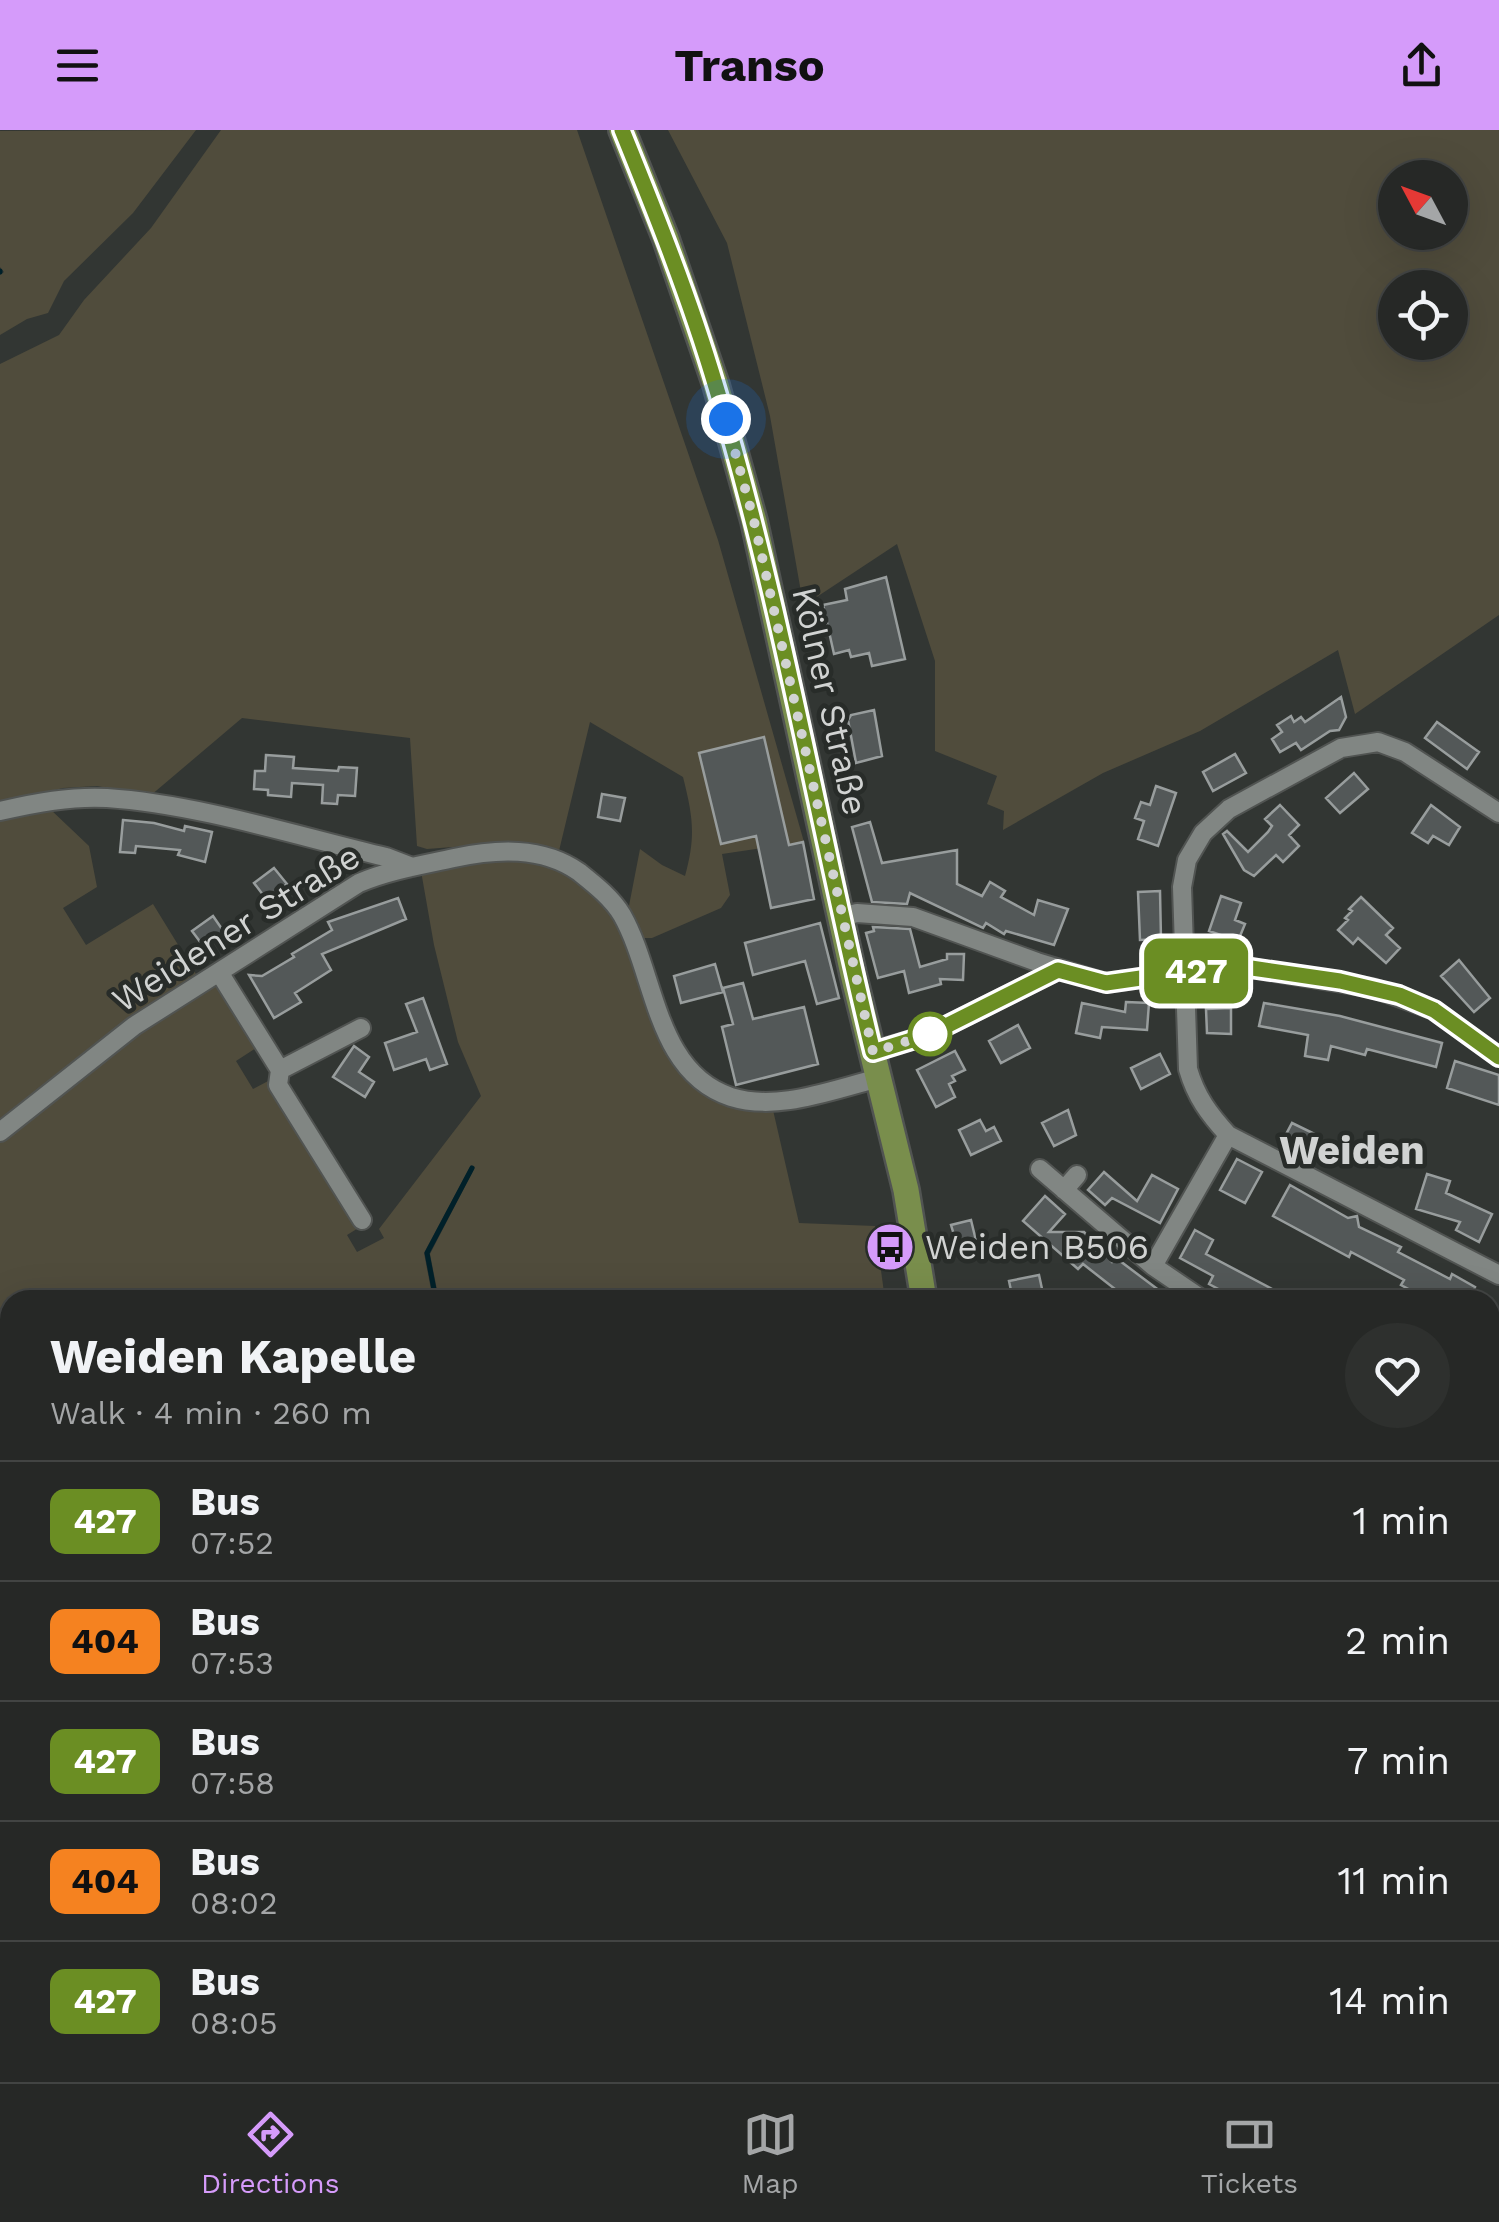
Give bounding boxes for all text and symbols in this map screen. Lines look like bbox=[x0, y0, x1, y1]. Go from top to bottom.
icon: menu bbox=[50, 38, 105, 93]
icon: share bbox=[1394, 38, 1449, 93]
text: Transo bbox=[674, 39, 825, 92]
north arrow bbox=[1378, 160, 1468, 250]
map controls bbox=[1378, 160, 1468, 360]
button: locate bbox=[1378, 270, 1468, 360]
your location bbox=[701, 394, 751, 444]
street label: Kölner Straße bbox=[783, 583, 877, 819]
street label: Weidener Straße bbox=[105, 835, 367, 1021]
line badge: 427 bbox=[1138, 938, 1254, 1004]
text: 427 bbox=[1164, 950, 1228, 992]
unlabelled marker bbox=[909, 1013, 951, 1055]
district label: Weiden bbox=[1279, 1127, 1425, 1174]
bus stop icon: Weiden B506 bbox=[864, 1221, 916, 1273]
place label: Weiden B506 bbox=[925, 1226, 1149, 1268]
button: heart bbox=[1345, 1323, 1450, 1428]
text: Weiden Kapelle bbox=[50, 1328, 416, 1385]
text: Walk · 4 min · 260 m bbox=[50, 1394, 372, 1432]
text: Bus bbox=[190, 1480, 260, 1524]
text: 1 min bbox=[1352, 1499, 1450, 1543]
text: 427 bbox=[73, 1500, 137, 1542]
text: 07:52 bbox=[190, 1524, 274, 1562]
text: Bus bbox=[190, 1600, 260, 1644]
text: 2 min bbox=[1345, 1619, 1450, 1663]
text: 404 bbox=[71, 1620, 139, 1662]
text: 07:53 bbox=[190, 1644, 274, 1682]
text: Bus bbox=[190, 1720, 260, 1764]
text: 7 min bbox=[1347, 1739, 1450, 1783]
text: 427 bbox=[73, 1740, 137, 1782]
text: 07:58 bbox=[190, 1764, 275, 1802]
text: Bus bbox=[190, 1840, 260, 1884]
text: 11 min bbox=[1338, 1859, 1450, 1903]
text: 404 bbox=[71, 1860, 139, 1902]
text: 08:02 bbox=[190, 1884, 278, 1922]
text: Bus bbox=[190, 1960, 260, 2004]
text: 14 min bbox=[1329, 1979, 1450, 2023]
text: 427 bbox=[73, 1980, 137, 2022]
text: 08:05 bbox=[190, 2004, 278, 2042]
tab: Directions bbox=[201, 2107, 339, 2200]
tab: Map bbox=[742, 2107, 799, 2200]
tab: Tickets bbox=[1201, 2107, 1298, 2200]

